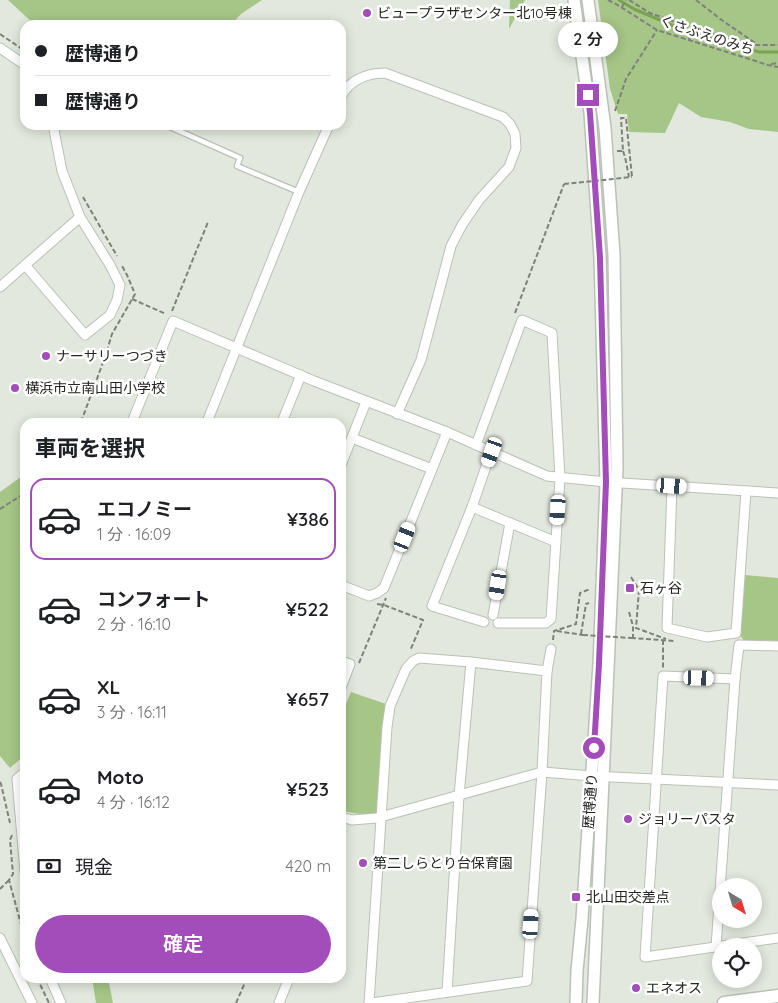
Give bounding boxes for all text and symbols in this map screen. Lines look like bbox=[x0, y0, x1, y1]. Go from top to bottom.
place label: ビュープラザセンター北10号棟 bbox=[377, 4, 572, 22]
marker: ビュープラザセンター北10号棟 bbox=[361, 7, 373, 19]
street label: くさぶえのみち bbox=[658, 11, 756, 59]
callout: 2 分 bbox=[558, 22, 618, 58]
text: 2 分 bbox=[573, 29, 603, 49]
text: 歴博通り bbox=[65, 41, 141, 65]
route end bbox=[577, 84, 599, 106]
text: 歴博通り bbox=[65, 89, 141, 113]
place label: ナーサリーつづき bbox=[56, 347, 168, 365]
marker: ナーサリーつづき bbox=[40, 350, 52, 362]
place label: 横浜市立南山田小学校 bbox=[25, 379, 165, 397]
marker: 横浜市立南山田小学校 bbox=[9, 382, 21, 394]
text: 車両を選択 bbox=[35, 434, 145, 462]
car bbox=[479, 435, 504, 469]
car bbox=[656, 477, 687, 495]
car bbox=[549, 495, 566, 525]
icon: car bbox=[37, 497, 82, 542]
text: エコノミー bbox=[97, 497, 192, 521]
text: ¥386 bbox=[287, 507, 329, 531]
car bbox=[392, 520, 417, 554]
text: 1 分 · 16:09 bbox=[97, 524, 171, 544]
car bbox=[488, 569, 507, 601]
place label: 石ヶ谷 bbox=[640, 579, 682, 597]
marker: 石ヶ谷 bbox=[624, 582, 636, 594]
icon: car bbox=[37, 587, 82, 632]
text: コンフォート bbox=[97, 587, 210, 611]
text: ¥522 bbox=[286, 597, 329, 621]
text: 2 分 · 16:10 bbox=[97, 614, 171, 634]
car bbox=[683, 670, 714, 686]
text: XL bbox=[97, 675, 120, 699]
icon: car bbox=[37, 677, 82, 722]
text: ¥657 bbox=[287, 687, 329, 711]
text: 3 分 · 16:11 bbox=[97, 702, 167, 722]
route start bbox=[583, 737, 605, 759]
text: Moto bbox=[97, 765, 144, 789]
icon: car bbox=[37, 767, 82, 812]
street label: 歴博通り bbox=[579, 772, 601, 830]
text: ¥523 bbox=[286, 777, 329, 801]
text: 4 分 · 16:12 bbox=[97, 792, 170, 812]
place label: ジョリーパスタ bbox=[638, 810, 736, 828]
marker: ジョリーパスタ bbox=[622, 813, 634, 825]
icon: cash bbox=[35, 852, 63, 880]
place label: 第二しらとり台保育園 bbox=[373, 854, 513, 872]
text: 現金 bbox=[75, 855, 113, 879]
text: 420 m bbox=[285, 856, 331, 876]
marker: 第二しらとり台保育園 bbox=[357, 857, 369, 869]
north arrow bbox=[712, 878, 762, 928]
map controls bbox=[712, 878, 762, 988]
place label: 北山田交差点 bbox=[586, 888, 670, 906]
marker: 北山田交差点 bbox=[570, 891, 582, 903]
car bbox=[522, 909, 539, 939]
button: 確定 bbox=[35, 915, 331, 973]
button: locate bbox=[712, 938, 762, 988]
place label: エネオス bbox=[646, 979, 702, 997]
marker: エネオス bbox=[630, 982, 642, 994]

